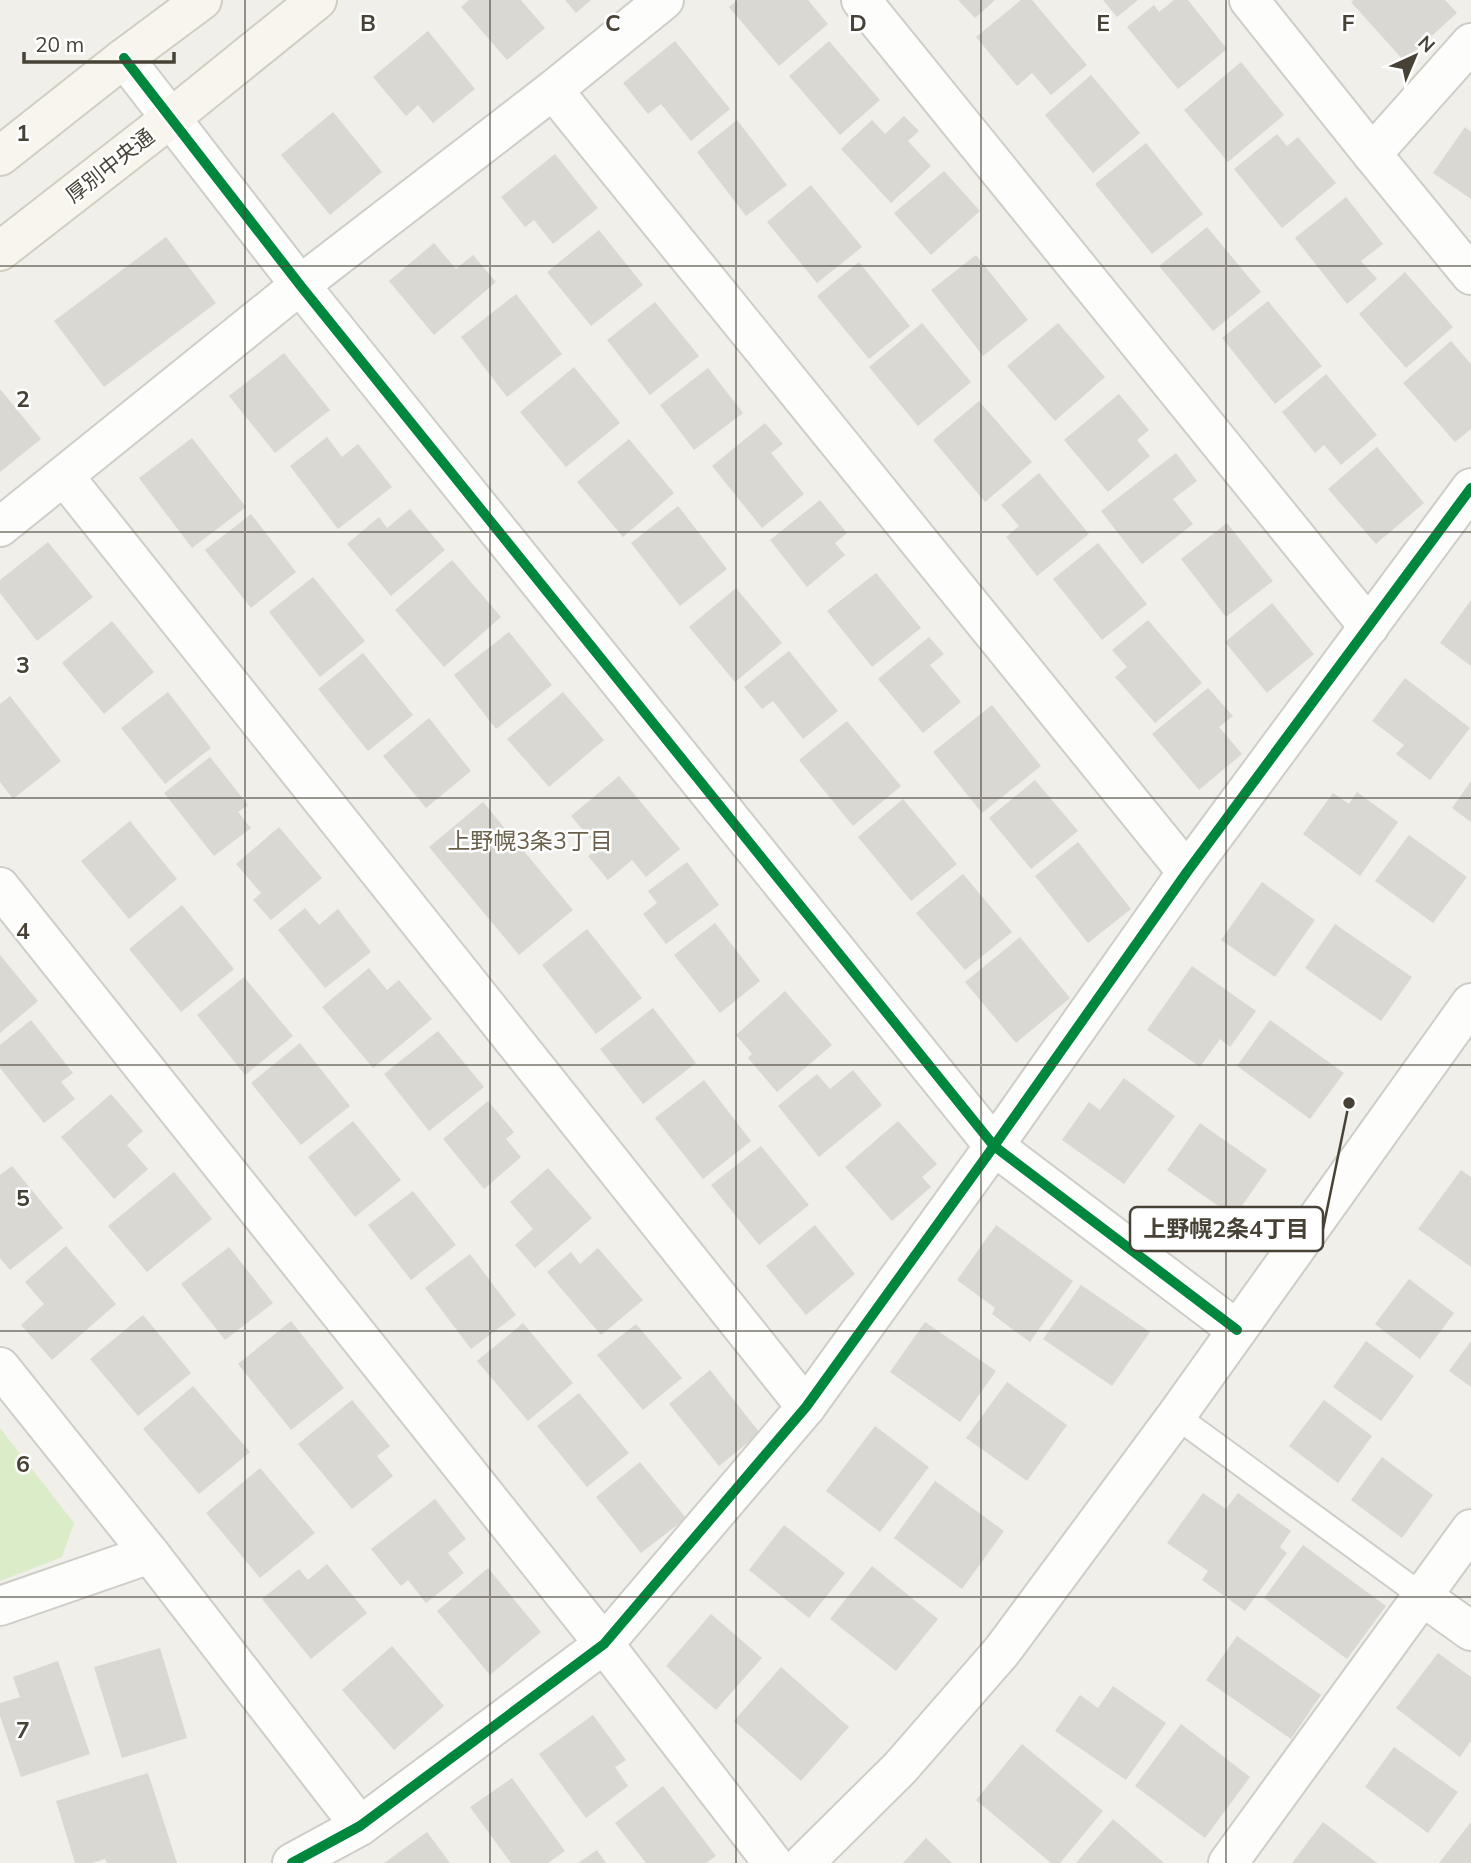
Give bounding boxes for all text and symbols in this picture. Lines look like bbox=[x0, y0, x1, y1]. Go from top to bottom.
text: B bbox=[360, 8, 376, 37]
text: C bbox=[605, 8, 621, 37]
text: D bbox=[849, 8, 867, 37]
text: E bbox=[1096, 8, 1110, 37]
text: F bbox=[1341, 8, 1355, 37]
scale bar bbox=[24, 21, 175, 65]
north arrow bbox=[1380, 21, 1450, 91]
text: N bbox=[1413, 30, 1440, 57]
text: 20 m bbox=[35, 31, 84, 57]
text: 1 bbox=[16, 118, 30, 147]
street label: 厚別中央通 bbox=[60, 123, 159, 208]
text: 2 bbox=[16, 384, 30, 413]
text: 3 bbox=[16, 650, 30, 679]
district label: 上野幌3条3丁目 bbox=[447, 826, 613, 855]
text: 4 bbox=[16, 916, 30, 945]
text: 5 bbox=[16, 1183, 30, 1212]
callout: 上野幌2条4丁目 bbox=[1130, 1207, 1323, 1251]
text: 上野幌2条4丁目 bbox=[1143, 1214, 1309, 1243]
text: 6 bbox=[16, 1449, 30, 1478]
text: 7 bbox=[16, 1715, 30, 1744]

